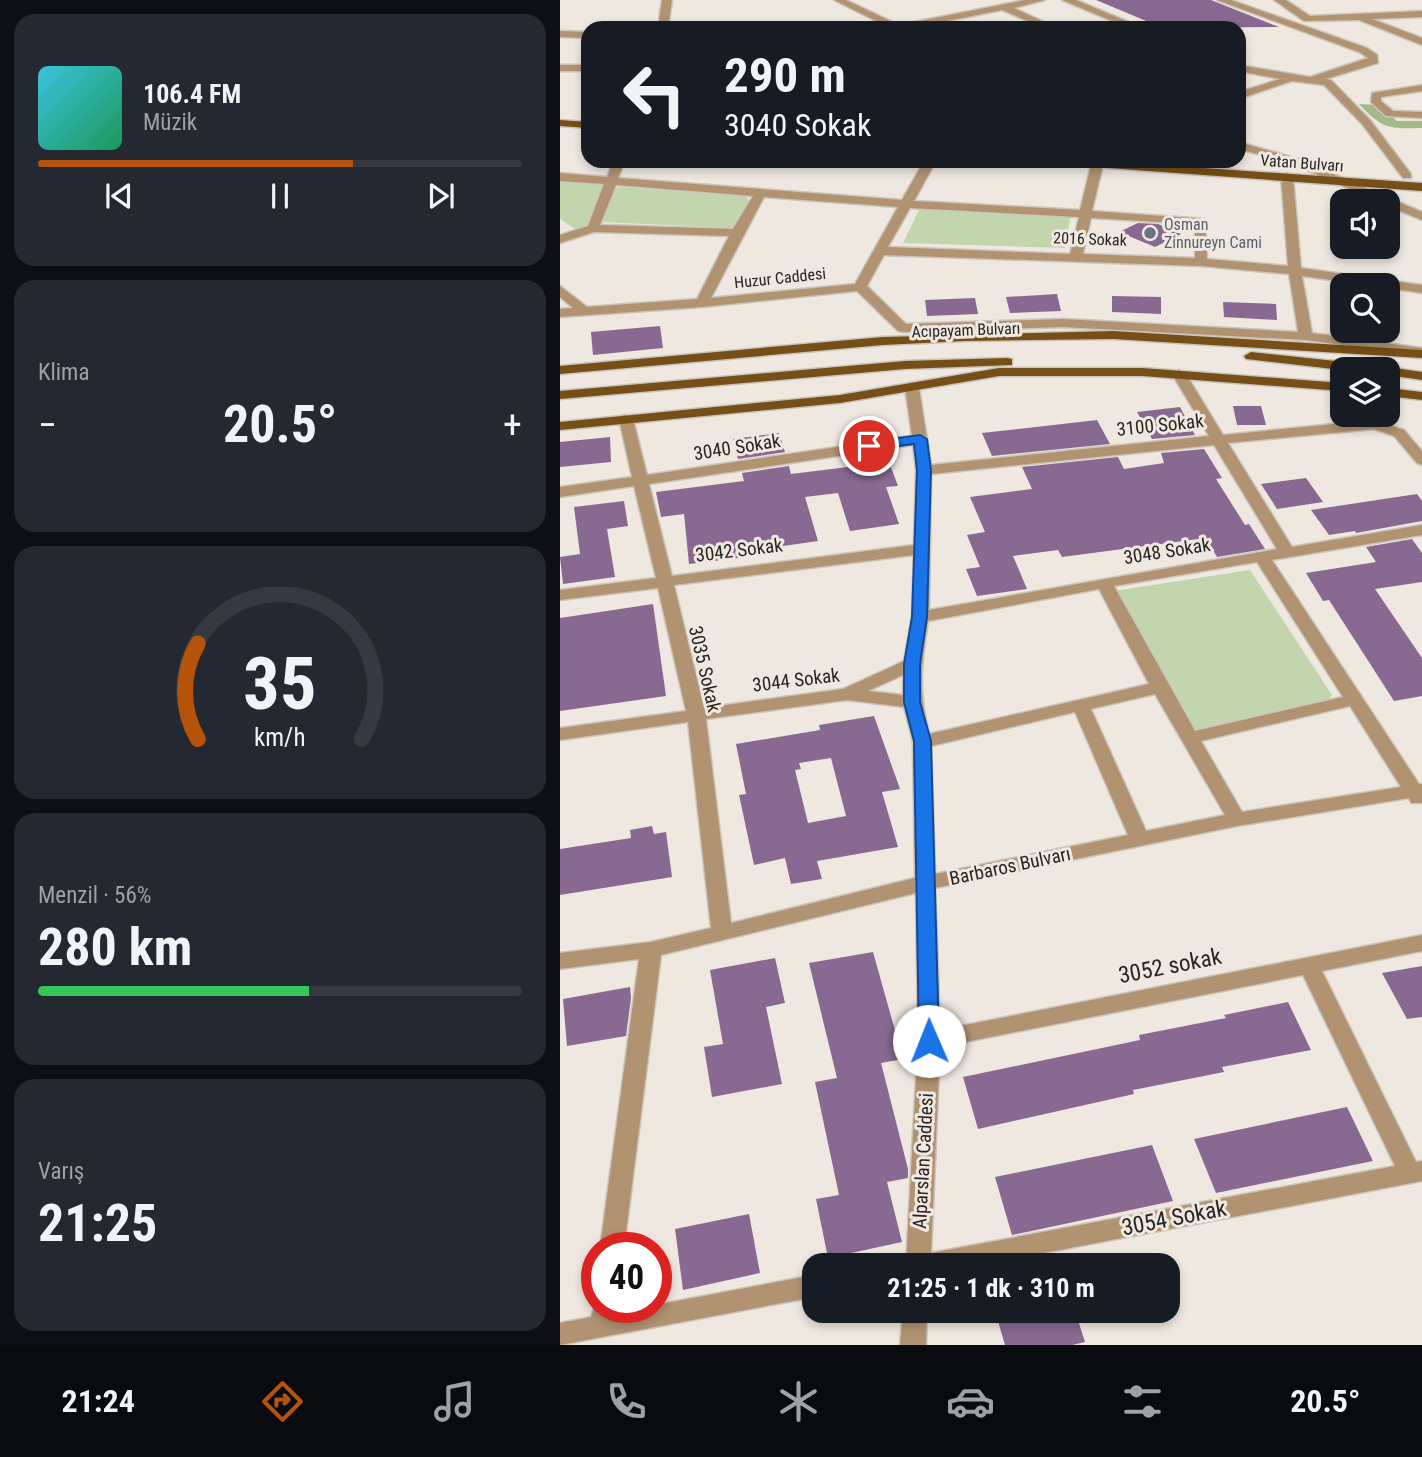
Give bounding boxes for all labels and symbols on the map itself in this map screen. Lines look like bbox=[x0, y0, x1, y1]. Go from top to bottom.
street label: Vatan Bulvarı bbox=[1260, 151, 1344, 175]
place label: Osman Zinnureyn Cami bbox=[1164, 215, 1262, 252]
marker: Osman Zinnureyn Cami bbox=[1142, 225, 1158, 241]
street label: 2016 Sokak bbox=[1053, 228, 1128, 250]
street label: Huzur Caddesi bbox=[733, 264, 827, 292]
street label: Acıpayam Bulvarı bbox=[911, 319, 1021, 341]
street label: 3100 Sokak bbox=[1115, 409, 1205, 441]
pin bbox=[839, 416, 899, 476]
street label: 3040 Sokak bbox=[692, 429, 782, 465]
street label: 3042 Sokak bbox=[694, 533, 784, 567]
street label: 3048 Sokak bbox=[1122, 533, 1212, 569]
street label: 3035 Sokak bbox=[684, 624, 726, 715]
street label: 3044 Sokak bbox=[751, 663, 841, 697]
street label: Barbaros Bulvarı bbox=[947, 842, 1073, 890]
street label: 3052 sokak bbox=[1116, 943, 1224, 989]
position arrow bbox=[892, 1004, 966, 1078]
street label: Alparslan Caddesi bbox=[908, 1093, 938, 1229]
street label: 3054 Sokak bbox=[1119, 1195, 1229, 1241]
speed limit sign: 40 bbox=[581, 1232, 672, 1323]

